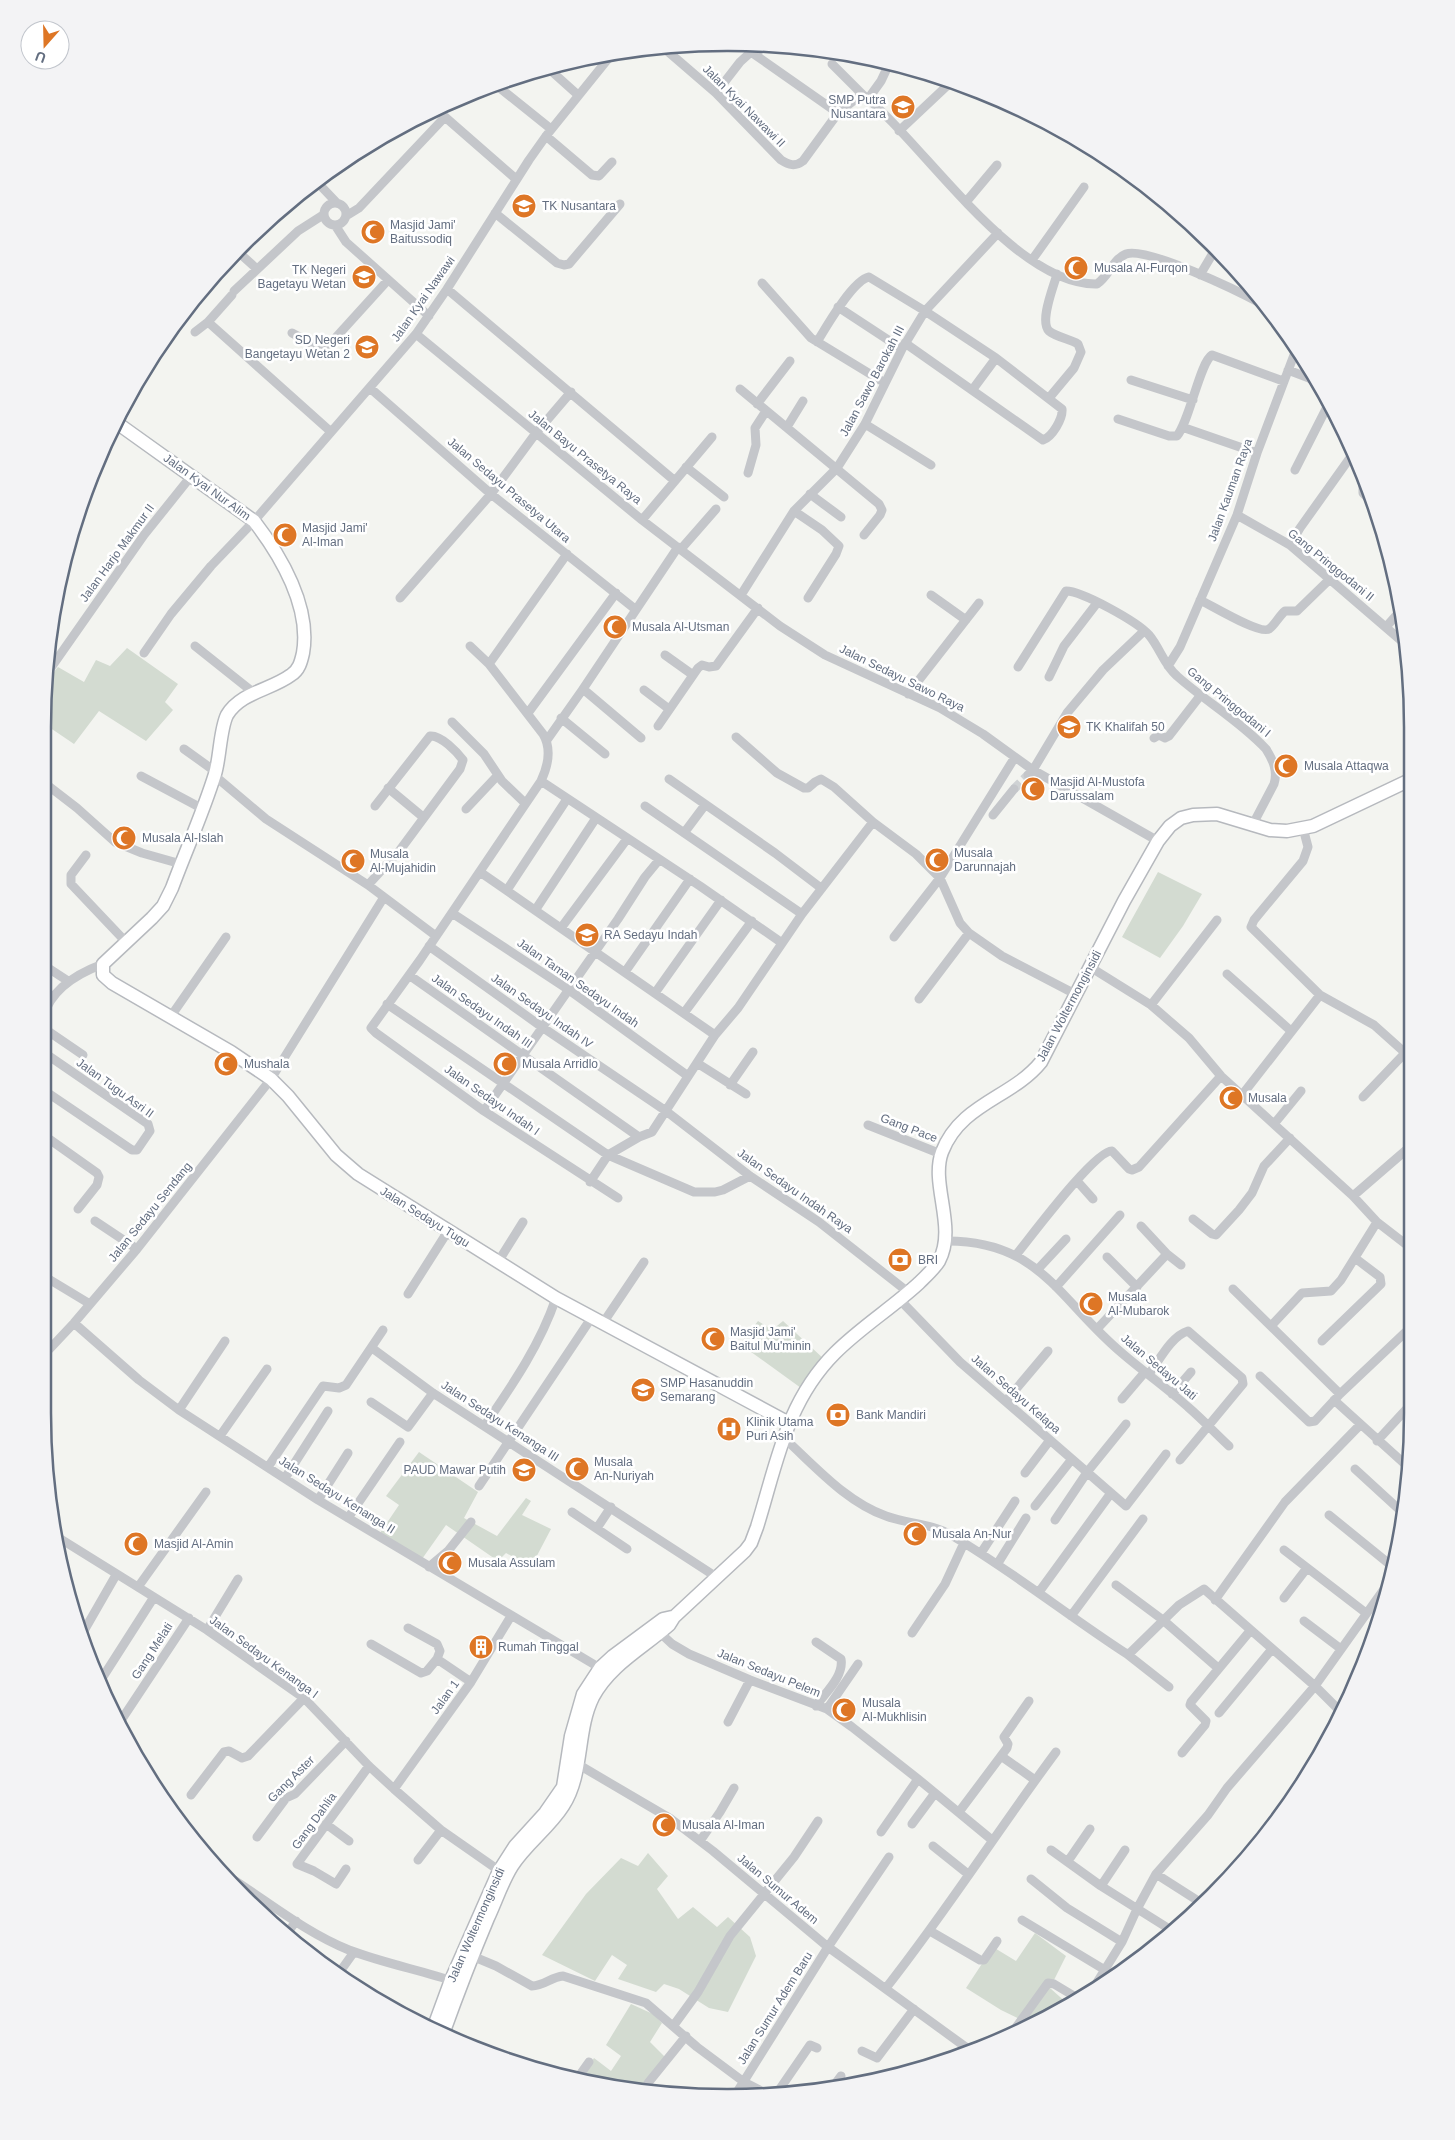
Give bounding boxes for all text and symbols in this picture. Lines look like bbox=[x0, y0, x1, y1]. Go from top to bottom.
north arrow bbox=[20, 20, 70, 70]
text: U bbox=[33, 48, 48, 66]
street label: Jalan Kyai Nawawi II bbox=[700, 62, 788, 150]
place label: SMP Putra Nusantara bbox=[828, 93, 886, 121]
school or university icon: SMP Putra Nusantara bbox=[890, 94, 916, 120]
school or university icon: TK Nusantara bbox=[511, 193, 537, 219]
place label: TK Nusantara bbox=[542, 199, 616, 213]
place label: Masjid Jami' Baitussodiq bbox=[390, 218, 456, 246]
mosque icon: Masjid Jami' Baitussodiq bbox=[360, 219, 386, 245]
street label: Jalan Kyai Nawawi bbox=[388, 254, 458, 344]
mosque icon: Musala Al-Furqon bbox=[1063, 255, 1089, 281]
place label: Musala Al-Furqon bbox=[1094, 261, 1188, 275]
place label: TK Negeri Bagetayu Wetan bbox=[257, 263, 346, 291]
school or university icon: TK Negeri Bagetayu Wetan bbox=[351, 264, 377, 290]
street label: Jalan Sawo Barokah III bbox=[837, 323, 907, 439]
place label: SD Negeri Bangetayu Wetan 2 bbox=[245, 333, 350, 361]
school or university icon: SD Negeri Bangetayu Wetan 2 bbox=[354, 334, 380, 360]
street label: Jalan Bayu Prasetya Raya bbox=[526, 407, 645, 507]
street label: Jalan Sedayu Prasetya Utara bbox=[445, 434, 574, 546]
street label: Jalan Kauman Raya bbox=[1205, 437, 1255, 543]
street label: Jalan Kyai Nur Alim bbox=[161, 451, 253, 523]
street label: Jalan Harjo Makmur II bbox=[77, 501, 157, 605]
place label: Masjid Jami' Al-Iman bbox=[302, 521, 368, 549]
mosque icon: Masjid Jami' Al-Iman bbox=[272, 522, 298, 548]
street label: Gang Pringgodani II bbox=[1285, 526, 1377, 604]
mosque icon: Musala Al-Utsman bbox=[602, 614, 628, 640]
place label: Musala Al-Utsman bbox=[632, 620, 729, 634]
street label: Jalan Sedayu Sawo Raya bbox=[837, 642, 967, 715]
street label: Gang Pringgodani I bbox=[1184, 664, 1274, 740]
school or university icon: TK Khalifah 50 bbox=[1056, 714, 1082, 740]
place label: TK Khalifah 50 bbox=[1086, 720, 1165, 734]
mosque icon: Musala Attaqwa bbox=[1273, 753, 1299, 779]
place label: Musala Attaqwa bbox=[1304, 759, 1389, 773]
place label: Masjid Al-Mustofa Darussalam bbox=[1050, 775, 1145, 803]
mosque icon: Masjid Al-Mustofa Darussalam bbox=[1020, 776, 1046, 802]
mosque icon: Musala Al-Islah bbox=[111, 825, 137, 851]
place label: Musala Al-Islah bbox=[142, 831, 223, 845]
place label: Musala Darunnajah bbox=[954, 846, 1016, 874]
place label: Musala Al-Mujahidin bbox=[370, 847, 436, 875]
mosque icon: Musala Darunnajah bbox=[924, 847, 950, 873]
mosque icon: Musala Al-Mujahidin bbox=[340, 848, 366, 874]
school or university icon: RA Sedayu Indah bbox=[574, 922, 600, 948]
place label: RA Sedayu Indah bbox=[604, 928, 697, 942]
street label: Jalan Taman Sedayu Indah bbox=[515, 936, 641, 1030]
street label: Jalan Woltermonginsidi bbox=[1034, 948, 1104, 1064]
street label: Jalan Sedayu Indah III bbox=[429, 971, 535, 1051]
street label: Jalan Sedayu Indah IV bbox=[489, 971, 595, 1051]
mosque icon: Mushala bbox=[213, 1051, 239, 1077]
mosque icon: Musala Arridlo bbox=[492, 1051, 518, 1077]
street label: Jalan Tugu Asri II bbox=[74, 1055, 156, 1121]
place label: Mushala bbox=[244, 1057, 290, 1071]
place label: Musala Arridlo bbox=[522, 1057, 598, 1071]
street label: Jalan Sedayu Indah I bbox=[442, 1062, 542, 1138]
mosque icon: Musala bbox=[1218, 1085, 1244, 1111]
place label: Musala bbox=[1248, 1091, 1287, 1105]
street label: Gang Pace bbox=[878, 1111, 940, 1145]
street label: Jalan Sedayu Indah Raya bbox=[735, 1146, 856, 1236]
street label: Jalan Sedayu Sendang bbox=[106, 1159, 194, 1265]
street label: Jalan Sedayu Tugu bbox=[378, 1184, 472, 1250]
bank icon: BRI bbox=[887, 1247, 913, 1273]
place label: BRI bbox=[918, 1253, 938, 1267]
place label: Musala Al-Mubarok bbox=[1108, 1290, 1170, 1318]
mosque icon: Musala Al-Mubarok bbox=[1078, 1291, 1104, 1317]
place label: Masjid Jami' Baitul Mu'minin bbox=[730, 1325, 811, 1353]
mosque icon: Masjid Jami' Baitul Mu'minin bbox=[700, 1326, 726, 1352]
street label: Jalan Sedayu Jati bbox=[1118, 1331, 1200, 1403]
street label: Jalan Sedayu Kelapa bbox=[969, 1352, 1064, 1437]
place label: SMP Hasanuddin Semarang bbox=[660, 1376, 753, 1404]
school or university icon: SMP Hasanuddin Semarang bbox=[630, 1377, 656, 1403]
street label: Jalan Sedayu Kenanga III bbox=[439, 1378, 561, 1464]
bank icon: Bank Mandiri bbox=[825, 1402, 851, 1428]
place label: Bank Mandiri bbox=[856, 1408, 926, 1422]
place label: Klinik Utama Puri Asih bbox=[746, 1415, 814, 1443]
hospital icon: Klinik Utama Puri Asih bbox=[716, 1416, 742, 1442]
street label: Jalan Sedayu Kenanga II bbox=[276, 1454, 398, 1536]
place label: Musala An-Nuriyah bbox=[594, 1455, 654, 1483]
mosque icon: Musala An-Nuriyah bbox=[564, 1456, 590, 1482]
school or university icon: PAUD Mawar Putih bbox=[511, 1457, 537, 1483]
place label: PAUD Mawar Putih bbox=[404, 1463, 506, 1477]
mosque icon: Musala An-Nur bbox=[902, 1521, 928, 1547]
place label: Musala An-Nur bbox=[932, 1527, 1011, 1541]
mosque icon: Masjid Al-Amin bbox=[123, 1531, 149, 1557]
place label: Masjid Al-Amin bbox=[154, 1537, 233, 1551]
mosque icon: Musala Assulam bbox=[437, 1550, 463, 1576]
place label: Musala Assulam bbox=[468, 1556, 555, 1570]
street label: Jalan Sedayu Kenanga I bbox=[207, 1613, 321, 1701]
street label: Gang Melati bbox=[129, 1620, 175, 1682]
building icon: Rumah Tinggal bbox=[468, 1634, 494, 1660]
place label: Rumah Tinggal bbox=[498, 1640, 579, 1654]
street label: Jalan Sedayu Pelem bbox=[715, 1646, 823, 1700]
street label: Jalan 1 bbox=[428, 1677, 462, 1717]
place label: Musala Al-Mukhlisin bbox=[862, 1696, 927, 1724]
mosque icon: Musala Al-Mukhlisin bbox=[831, 1697, 857, 1723]
street label: Gang Aster bbox=[265, 1753, 317, 1805]
street label: Gang Dahlia bbox=[289, 1790, 339, 1852]
mosque icon: Musala Al-Iman bbox=[651, 1812, 677, 1838]
place label: Musala Al-Iman bbox=[682, 1818, 765, 1832]
street label: Jalan Sumur Adem bbox=[735, 1851, 821, 1927]
street label: Jalan Woltermonginsidi bbox=[444, 1866, 508, 1984]
street label: Jalan Sumur Adem Baru bbox=[735, 1949, 815, 2067]

